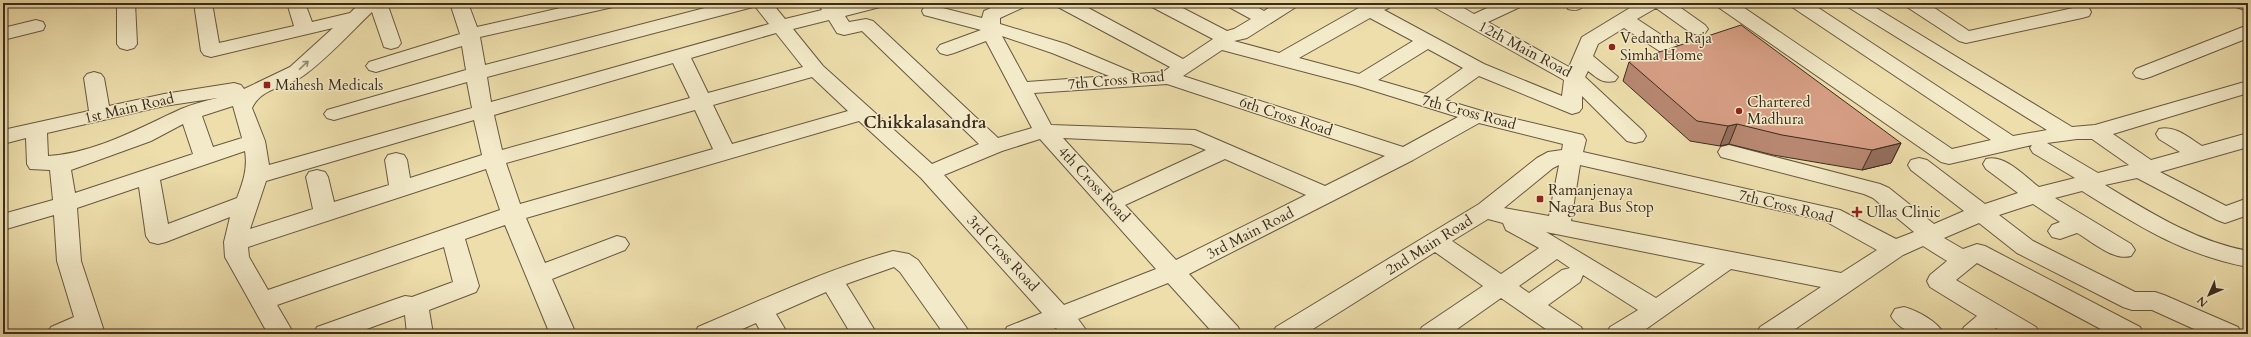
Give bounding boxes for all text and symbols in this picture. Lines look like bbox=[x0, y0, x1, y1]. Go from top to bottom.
street label: 12th Main Road bbox=[1475, 16, 1575, 82]
place label: Vedantha Raja Simha Home bbox=[1620, 28, 1712, 65]
marker: Vedantha Raja Simha Home bbox=[1607, 42, 1617, 52]
one-way arrow bbox=[299, 61, 309, 70]
street label: 7th Cross Road bbox=[1067, 66, 1165, 94]
place label: Mahesh Medicals bbox=[275, 75, 383, 95]
marker: Mahesh Medicals bbox=[262, 80, 272, 90]
street label: 1st Main Road bbox=[82, 88, 176, 128]
street label: 7th Cross Road bbox=[1420, 90, 1518, 134]
street label: 6th Cross Road bbox=[1237, 92, 1335, 140]
place label: Chartered Madhura bbox=[1747, 92, 1810, 129]
marker: Chartered Madhura bbox=[1734, 106, 1744, 116]
district label: Chikkalasandra bbox=[864, 111, 987, 134]
street label: 4th Cross Road bbox=[1054, 142, 1134, 226]
place label: Ramanjenaya Nagara Bus Stop bbox=[1548, 180, 1654, 217]
street label: 7th Cross Road bbox=[1737, 185, 1835, 227]
marker: Ramanjenaya Nagara Bus Stop bbox=[1535, 194, 1545, 204]
street label: 3rd Main Road bbox=[1203, 202, 1297, 264]
place label: Ullas Clinic bbox=[1866, 202, 1941, 222]
marker: Ullas Clinic bbox=[1851, 206, 1863, 218]
street label: 2nd Main Road bbox=[1382, 210, 1476, 280]
street label: 3rd Cross Road bbox=[963, 211, 1043, 295]
north arrow bbox=[2189, 275, 2229, 315]
text: N bbox=[2193, 293, 2211, 310]

